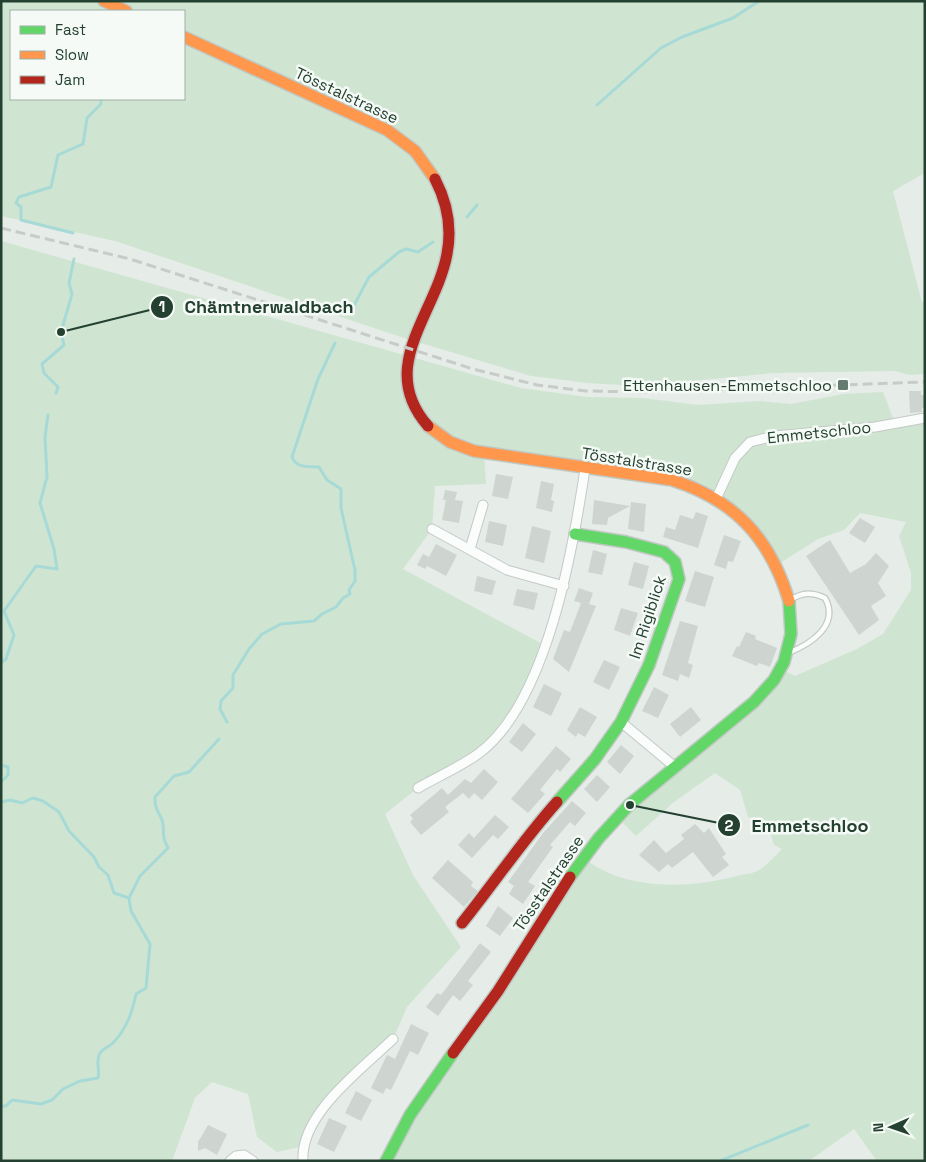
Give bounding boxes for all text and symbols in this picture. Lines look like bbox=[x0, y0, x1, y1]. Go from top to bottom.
legend bbox=[10, 10, 185, 100]
text: Fast bbox=[55, 20, 86, 39]
text: Slow bbox=[55, 45, 89, 64]
street label: Tösstalstrasse bbox=[292, 62, 402, 129]
text: Jam bbox=[55, 70, 85, 89]
callout: Chämtnerwaldbach bbox=[149, 290, 363, 323]
text: Chämtnerwaldbach bbox=[184, 295, 354, 318]
text: 1 bbox=[159, 297, 165, 316]
place label: Ettenhausen-Emmetschloo bbox=[623, 375, 832, 396]
marker: Ettenhausen-Emmetschloo bbox=[836, 378, 850, 392]
street label: Emmetschloo bbox=[766, 417, 872, 448]
street label: Tösstalstrasse bbox=[580, 442, 694, 481]
street label: Im Rigiblick bbox=[624, 573, 671, 661]
callout: Emmetschloo bbox=[717, 809, 879, 842]
text: Emmetschloo bbox=[752, 814, 868, 837]
text: 2 bbox=[725, 816, 734, 835]
street label: Tösstalstrasse bbox=[508, 831, 588, 935]
north arrow bbox=[866, 1102, 916, 1152]
text: N bbox=[869, 1122, 887, 1132]

